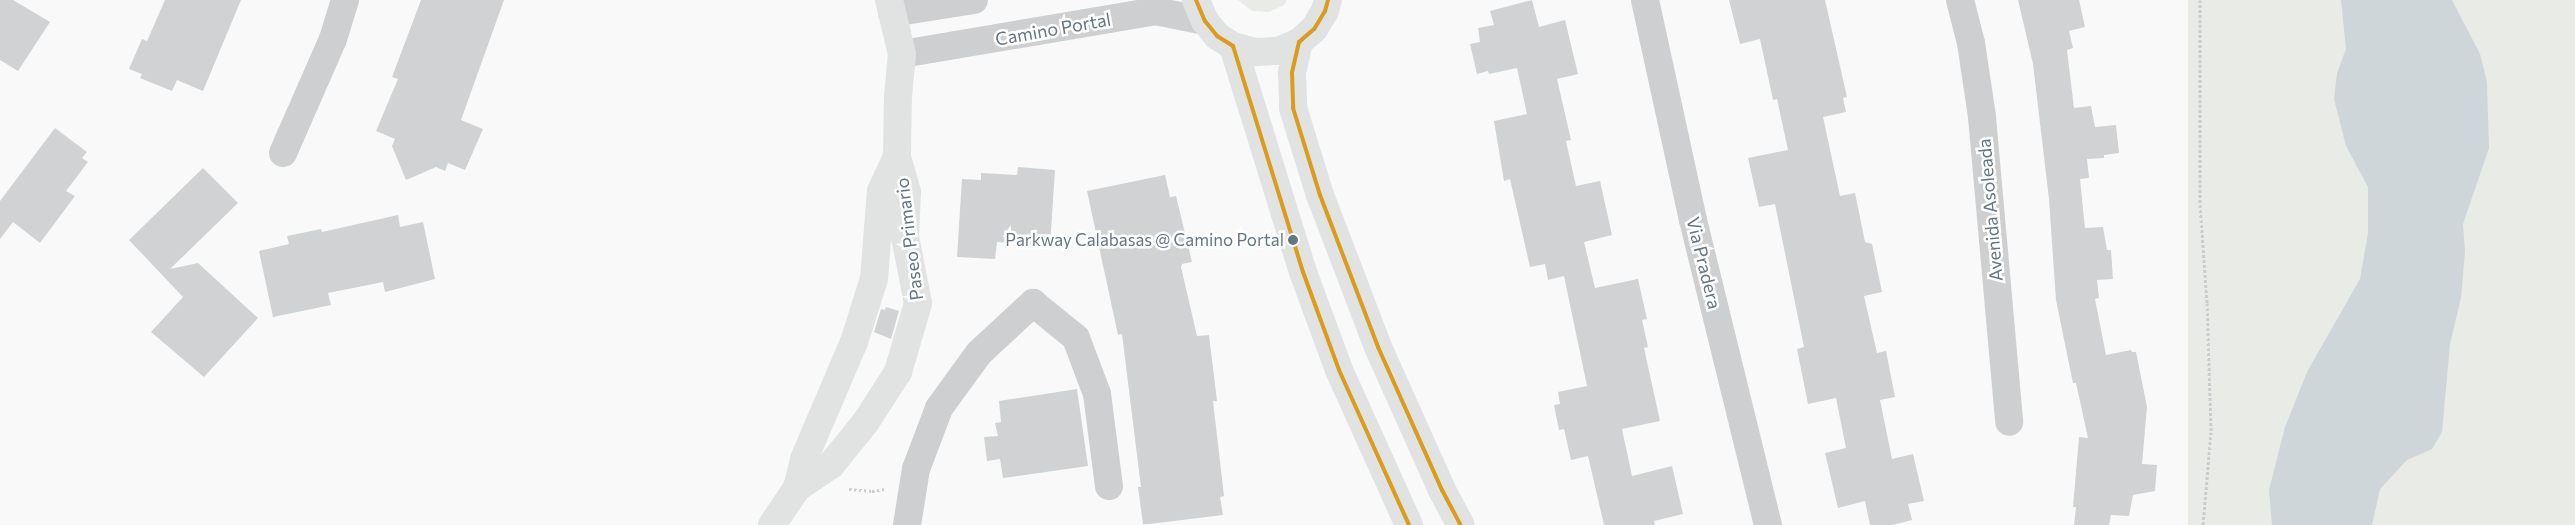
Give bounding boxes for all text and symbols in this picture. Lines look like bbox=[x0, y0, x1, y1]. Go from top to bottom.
street label: Camino Portal bbox=[994, 8, 1112, 50]
street label: Avenida Asoleada bbox=[1973, 138, 2007, 282]
street label: Paseo Primario bbox=[891, 176, 927, 302]
street label: Via Pradera bbox=[1682, 215, 1726, 311]
place label: Parkway Calabasas @ Camino Portal bbox=[1005, 230, 1284, 250]
marker: Parkway Calabasas @ Camino Portal bbox=[1288, 235, 1298, 245]

